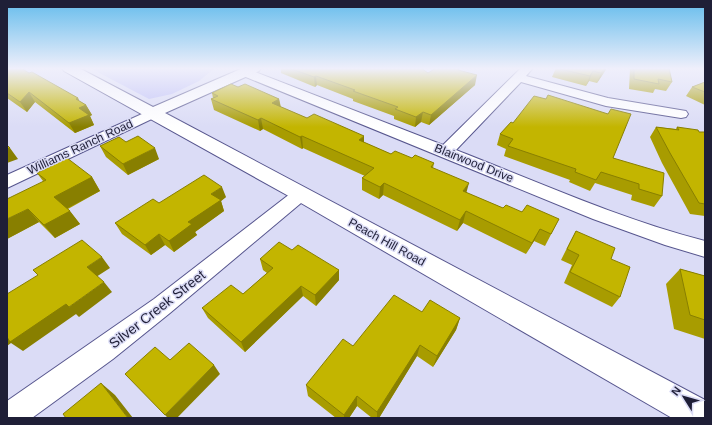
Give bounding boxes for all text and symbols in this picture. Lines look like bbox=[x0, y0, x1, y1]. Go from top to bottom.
street label: Williams Ranch Road bbox=[25, 116, 135, 178]
street label: Blairwood Drive bbox=[432, 141, 516, 185]
street label: Peach Hill Road bbox=[346, 215, 428, 269]
street label: Silver Creek Street bbox=[106, 266, 208, 351]
north arrow bbox=[664, 377, 704, 417]
text: N bbox=[669, 384, 683, 398]

